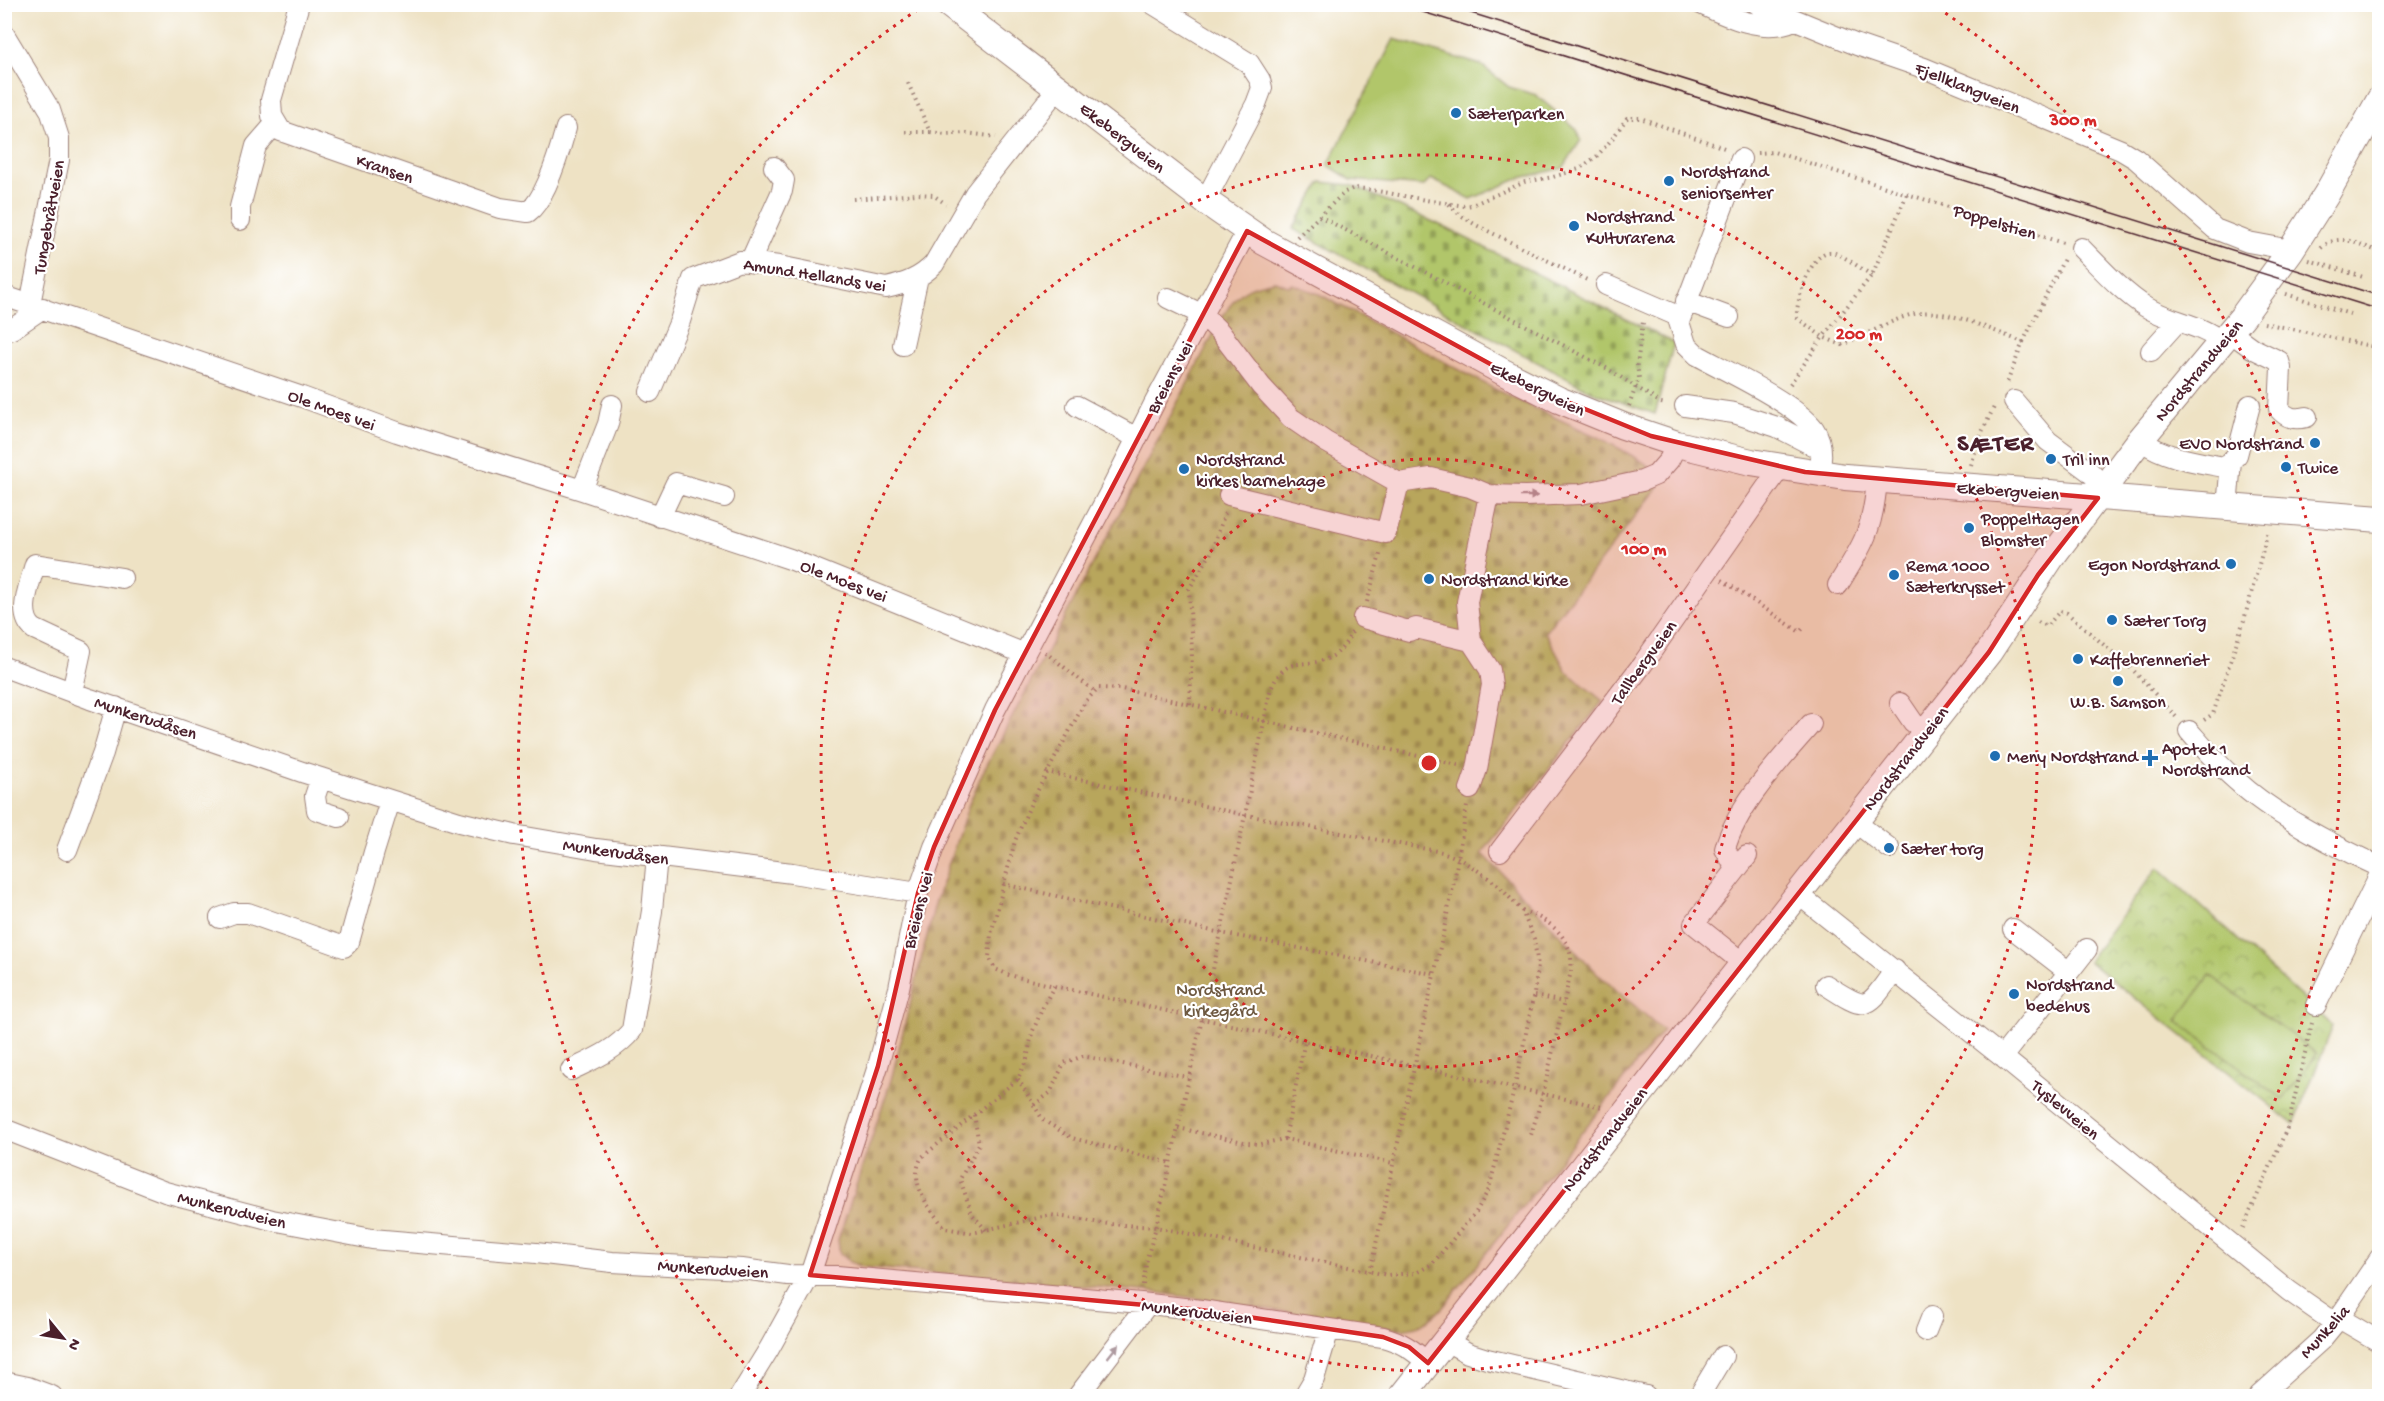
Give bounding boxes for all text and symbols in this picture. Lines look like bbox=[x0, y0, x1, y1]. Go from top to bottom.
street label: Fjellklangveien bbox=[1911, 58, 2023, 120]
street label: Ekebergveien bbox=[1074, 99, 1169, 179]
place label: Sæterparken bbox=[1468, 105, 1565, 126]
marker: Sæterparken bbox=[1449, 106, 1463, 120]
text: 300 m bbox=[2049, 111, 2097, 132]
street label: Kransen bbox=[353, 151, 416, 190]
street label: Tungebråtveien bbox=[30, 158, 71, 277]
place label: Nordstrand seniorsenter bbox=[1681, 163, 1774, 205]
marker: Nordstrand seniorsenter bbox=[1662, 174, 1676, 188]
street label: Poppelstien bbox=[1949, 200, 2039, 246]
place label: Nordstrand Kulturarena bbox=[1586, 208, 1676, 250]
marker: Nordstrand Kulturarena bbox=[1567, 219, 1581, 233]
street label: Amund Hellands vei bbox=[742, 255, 887, 298]
street label: Nordstrandveien bbox=[2151, 316, 2249, 427]
text: 200 m bbox=[1836, 325, 1882, 346]
street label: Breiens vei bbox=[1143, 338, 1199, 419]
street label: Ekebergveien bbox=[1486, 358, 1588, 422]
street label: Ole Moes vei bbox=[285, 386, 378, 437]
district label: SÆTER bbox=[1957, 431, 2035, 460]
place label: EVO Nordstrand bbox=[2179, 435, 2304, 456]
marker: EVO Nordstrand bbox=[2308, 436, 2322, 450]
place label: Nordstrand kirkes barnehage bbox=[1196, 451, 1326, 493]
place label: Tril inn bbox=[2062, 451, 2110, 472]
marker: Tril inn bbox=[2044, 452, 2058, 466]
place label: Twice bbox=[2297, 459, 2339, 480]
marker: Twice bbox=[2279, 460, 2293, 474]
marker: Nordstrand kirkes barnehage bbox=[1177, 462, 1191, 476]
street label: Ekebergveien bbox=[1956, 478, 2060, 507]
one-way arrow bbox=[1519, 491, 1538, 501]
place label: PoppelHagen Blomster bbox=[1980, 510, 2080, 552]
marker: PoppelHagen Blomster bbox=[1962, 521, 1976, 535]
text: 100 m bbox=[1621, 540, 1667, 561]
street label: Ole Moes vei bbox=[797, 556, 890, 609]
place label: Egon Nordstrand bbox=[2088, 556, 2220, 577]
place label: Rema 1000 Sæterkrysset bbox=[1906, 557, 2006, 599]
marker: Egon Nordstrand bbox=[2224, 557, 2238, 571]
marker: Rema 1000 Sæterkrysset bbox=[1887, 568, 1901, 582]
place label: Nordstrand kirke bbox=[1441, 571, 1569, 592]
marker: Nordstrand kirke bbox=[1422, 572, 1436, 586]
place label: Sæter Torg bbox=[2124, 612, 2206, 633]
marker: Sæter Torg bbox=[2105, 613, 2119, 627]
street label: Tallbergveien bbox=[1607, 617, 1683, 711]
place label: Kaffebrenneriet bbox=[2090, 651, 2210, 672]
marker: Kaffebrenneriet bbox=[2071, 652, 2085, 666]
marker: W.B. Samson bbox=[2111, 674, 2125, 688]
street label: Munkerudåsen bbox=[91, 693, 200, 746]
place label: W.B. Samson bbox=[2070, 693, 2166, 714]
street label: Nordstrandveien bbox=[1860, 703, 1954, 816]
place label: Apotek 1 Nordstrand bbox=[2162, 740, 2251, 782]
place label: Meny Nordstrand bbox=[2007, 748, 2139, 769]
marker: Meny Nordstrand bbox=[1988, 749, 2002, 763]
marker: Apotek 1 Nordstrand bbox=[2143, 751, 2157, 765]
centre of rings bbox=[1419, 753, 1439, 773]
street label: Munkerudåsen bbox=[561, 836, 670, 871]
place label: Sæter torg bbox=[1901, 840, 1984, 861]
marker: Sæter torg bbox=[1882, 841, 1896, 855]
street label: Breiens vei bbox=[899, 870, 939, 952]
place label: Nordstrand bedehus bbox=[2026, 976, 2115, 1018]
park label: Nordstrand kirkegård bbox=[1176, 981, 1265, 1023]
marker: Nordstrand bedehus bbox=[2007, 987, 2021, 1001]
street label: Tyslevveien bbox=[2025, 1076, 2103, 1146]
street label: Nordstrandveien bbox=[1559, 1084, 1653, 1197]
street label: Munkerudveien bbox=[175, 1188, 288, 1235]
street label: Munkerudveien bbox=[657, 1256, 769, 1285]
street label: Munkerudveien bbox=[1140, 1296, 1254, 1331]
street label: Munkelia bbox=[2296, 1301, 2356, 1364]
north arrow bbox=[33, 1308, 93, 1368]
text: N bbox=[62, 1334, 84, 1353]
one-way arrow bbox=[1107, 1343, 1119, 1358]

